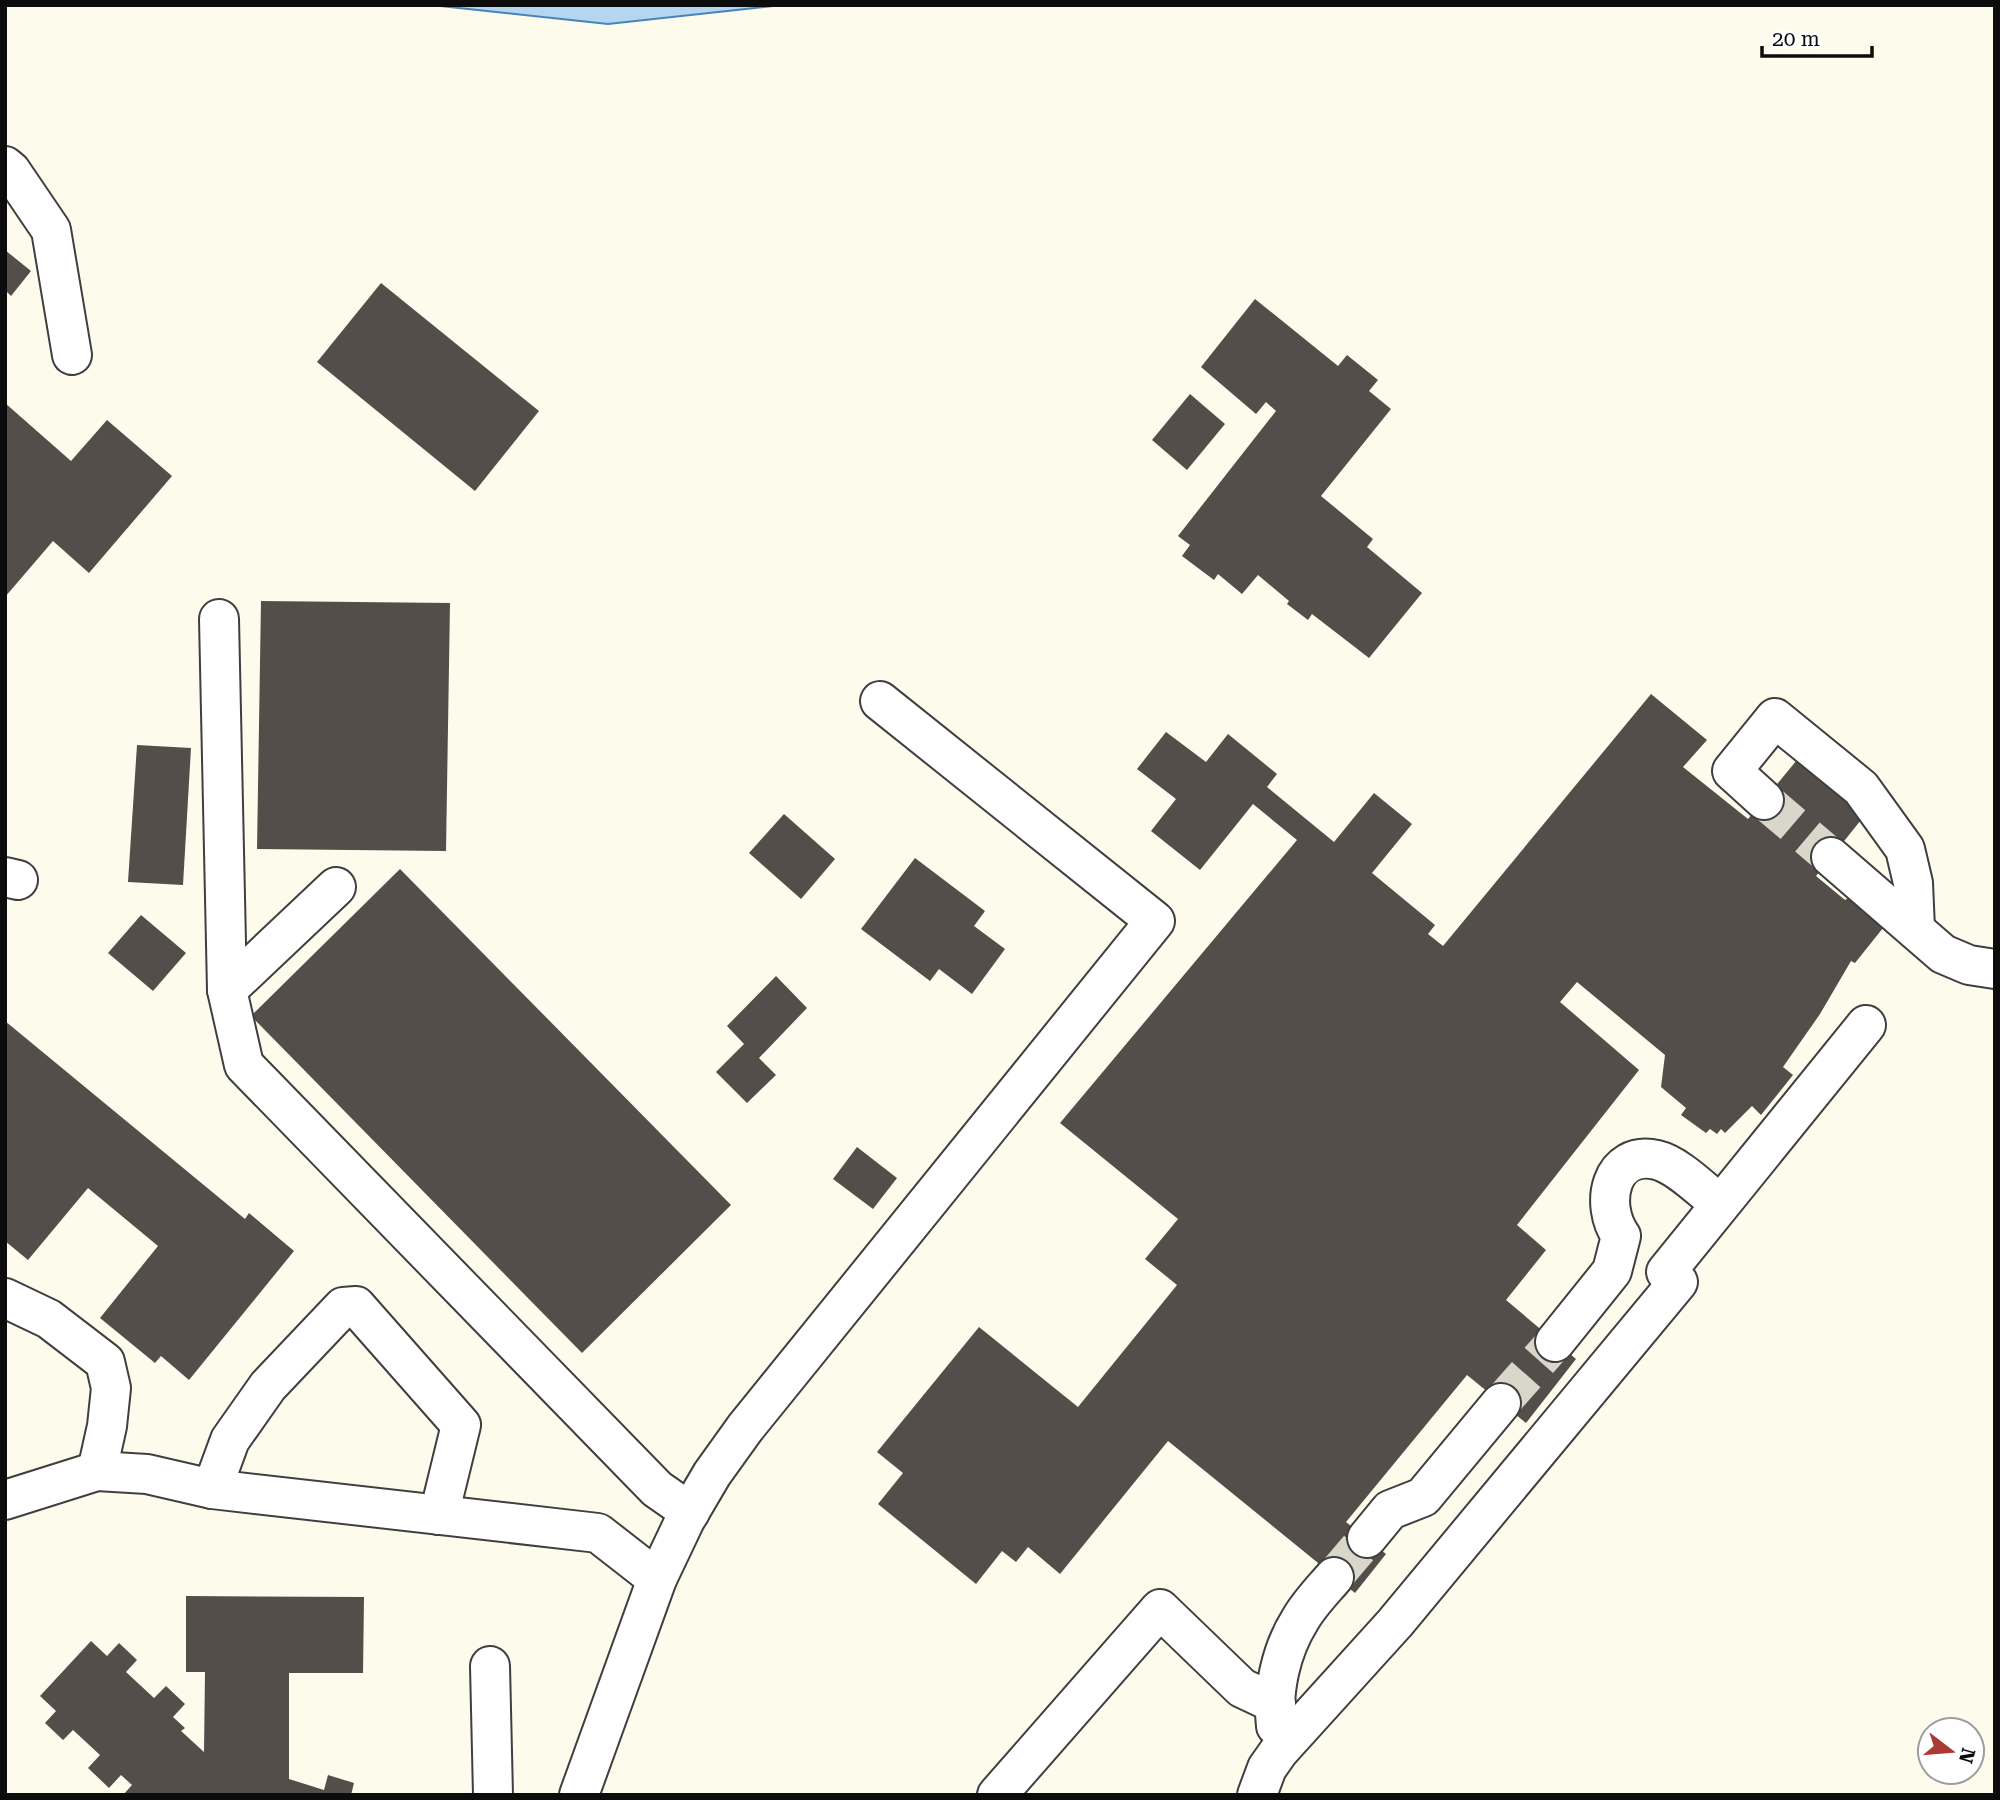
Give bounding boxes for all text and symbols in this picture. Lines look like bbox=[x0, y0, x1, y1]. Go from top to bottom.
scale bar bbox=[1762, 14, 1872, 58]
text: 20 m bbox=[1772, 27, 1820, 51]
north arrow bbox=[1916, 1716, 1986, 1786]
text: N bbox=[1954, 1745, 1980, 1766]

